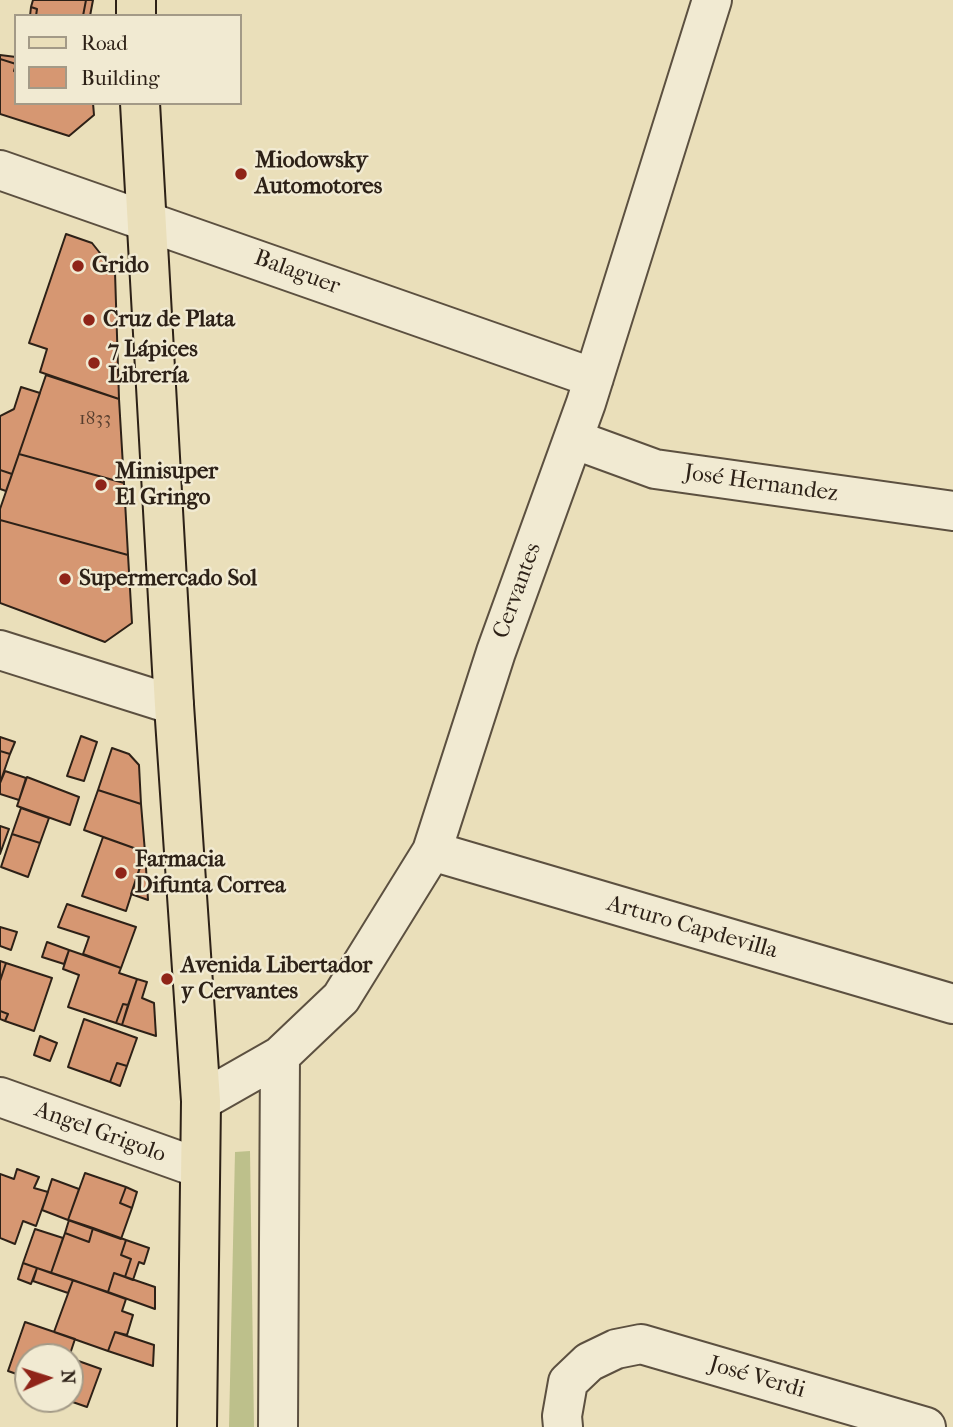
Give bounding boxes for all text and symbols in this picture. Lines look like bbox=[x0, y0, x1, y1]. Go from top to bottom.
legend bbox=[14, 14, 242, 105]
text: Road bbox=[81, 31, 128, 55]
text: Building bbox=[81, 66, 159, 90]
place label: Miodowsky Automotores bbox=[255, 147, 382, 201]
marker: Miodowsky Automotores bbox=[233, 166, 249, 182]
street label: Balaguer bbox=[250, 245, 344, 301]
place label: Grido bbox=[92, 252, 149, 280]
marker: Grido bbox=[70, 258, 86, 274]
place label: Cruz de Plata bbox=[103, 306, 235, 334]
marker: Cruz de Plata bbox=[81, 312, 97, 328]
place label: 7 Lápices Librería bbox=[108, 336, 198, 390]
marker: 7 Lápices Librería bbox=[86, 355, 102, 371]
house number: 1833 bbox=[79, 408, 111, 430]
place label: Minisuper El Gringo bbox=[115, 458, 218, 512]
street label: José Hernandez bbox=[682, 460, 840, 508]
marker: Minisuper El Gringo bbox=[93, 477, 109, 493]
street label: Cervantes bbox=[488, 539, 548, 643]
place label: Supermercado Sol bbox=[79, 565, 257, 593]
marker: Supermercado Sol bbox=[57, 571, 73, 587]
place label: Farmacia Difunta Correa bbox=[135, 846, 286, 900]
marker: Farmacia Difunta Correa bbox=[113, 865, 129, 881]
street label: Arturo Capdevilla bbox=[603, 890, 781, 966]
place label: Avenida Libertador y Cervantes bbox=[181, 952, 372, 1006]
marker: Avenida Libertador y Cervantes bbox=[159, 971, 175, 987]
street label: Angel Grigolo bbox=[31, 1097, 169, 1169]
north arrow bbox=[14, 1343, 84, 1413]
street label: José Verdi bbox=[706, 1351, 808, 1405]
text: N bbox=[57, 1369, 79, 1385]

